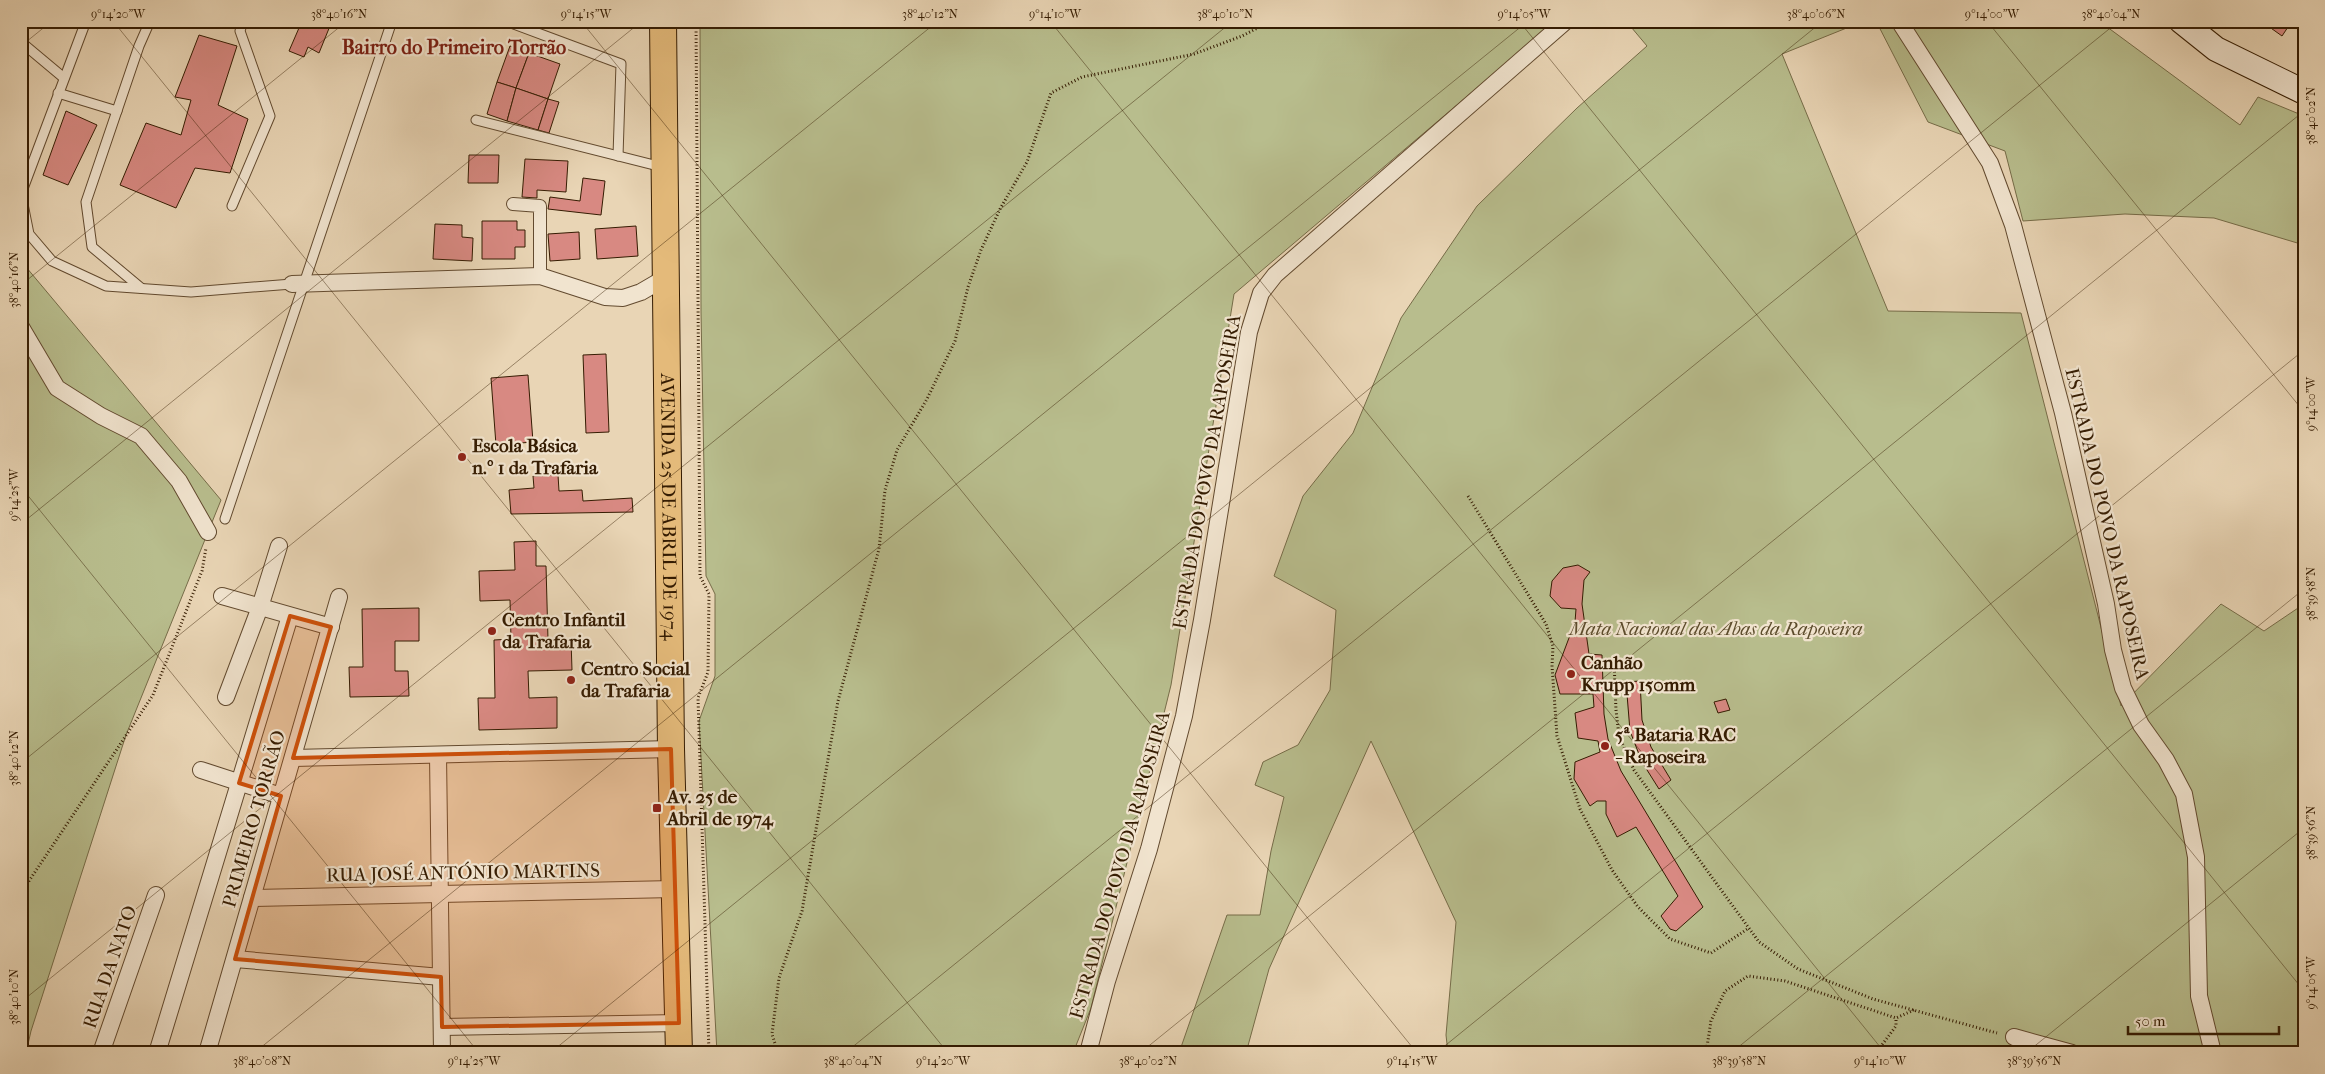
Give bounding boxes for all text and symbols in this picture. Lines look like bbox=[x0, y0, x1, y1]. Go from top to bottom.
text: 9°14'20"W bbox=[91, 7, 146, 21]
text: 38°40'16"N bbox=[311, 7, 367, 21]
text: 9°14'15"W bbox=[561, 7, 612, 21]
text: 38°40'12"N bbox=[902, 7, 958, 21]
text: 9°14'10"W bbox=[1029, 7, 1082, 21]
text: 38°40'10"N bbox=[1197, 7, 1253, 21]
text: 9°14'05"W bbox=[1498, 7, 1552, 21]
text: 38°40'06"N bbox=[1787, 7, 1845, 21]
text: 9°14'00"W bbox=[1965, 7, 2020, 21]
text: 38°40'04"N bbox=[2082, 7, 2140, 21]
district label: Bairro do Primeiro Torrão bbox=[342, 36, 566, 59]
text: 38°40'02"N bbox=[2304, 87, 2318, 145]
text: 38°40'16"N bbox=[7, 252, 21, 308]
street label: ESTRADA DO POVO DA RAPOSEIRA bbox=[1168, 312, 1246, 631]
street label: ESTRADA DO POVO DA RAPOSEIRA bbox=[2060, 366, 2154, 683]
street label: AVENIDA 25 DE ABRIL DE 1974 bbox=[656, 372, 681, 642]
text: 9°14'00"W bbox=[2304, 376, 2318, 431]
place label: Escola Básica n.º 1 da Trafaria bbox=[471, 435, 599, 479]
marker: Escola Básica n.º 1 da Trafaria bbox=[456, 451, 468, 463]
text: 9°14'25"W bbox=[7, 468, 21, 521]
text: 38°39'58"N bbox=[2304, 567, 2318, 621]
place label: Centro Infantil da Trafaria bbox=[502, 609, 626, 653]
park label: Mata Nacional das Abas da Raposeira bbox=[1567, 618, 1863, 640]
marker: Centro Infantil da Trafaria bbox=[486, 625, 498, 637]
place label: Canhão Krupp 150mm bbox=[1581, 652, 1696, 696]
place label: Centro Social da Trafaria bbox=[581, 658, 691, 702]
marker: Canhão Krupp 150mm bbox=[1565, 668, 1577, 680]
marker: Centro Social da Trafaria bbox=[565, 674, 577, 686]
street label: ESTRADA DO POVO DA RAPOSEIRA bbox=[1065, 708, 1175, 1022]
place label: 5ª Bataria RAC - Raposeira bbox=[1615, 724, 1736, 768]
street label: PRIMEIRO TORRÃO bbox=[218, 728, 290, 910]
text: 38°40'12"N bbox=[7, 730, 21, 786]
marker: 5ª Bataria RAC - Raposeira bbox=[1599, 740, 1611, 752]
place label: Av. 25 de Abril de 1974 bbox=[666, 786, 773, 830]
marker: Av. 25 de Abril de 1974 bbox=[651, 802, 663, 814]
text: 38°39'56"N bbox=[2304, 806, 2318, 860]
street label: RUA JOSÉ ANTÓNIO MARTINS bbox=[326, 859, 600, 886]
street label: RUA DA NATO bbox=[79, 903, 141, 1031]
text: 9°14'05"W bbox=[2304, 955, 2318, 1009]
text: 38°40'10"N bbox=[7, 969, 21, 1025]
scale bar bbox=[2128, 1004, 2279, 1036]
text: 50 m bbox=[2135, 1012, 2166, 1030]
text: 38°40'08"N bbox=[233, 1054, 291, 1068]
text: 9°14'25"W bbox=[448, 1054, 501, 1068]
text: 38°40'04"N bbox=[824, 1054, 882, 1068]
text: 9°14'20"W bbox=[916, 1054, 971, 1068]
text: 38°40'02"N bbox=[1119, 1054, 1177, 1068]
text: 9°14'15"W bbox=[1387, 1054, 1438, 1068]
text: 38°39'58"N bbox=[1712, 1054, 1766, 1068]
text: 9°14'10"W bbox=[1854, 1054, 1907, 1068]
text: 38°39'56"N bbox=[2007, 1054, 2061, 1068]

